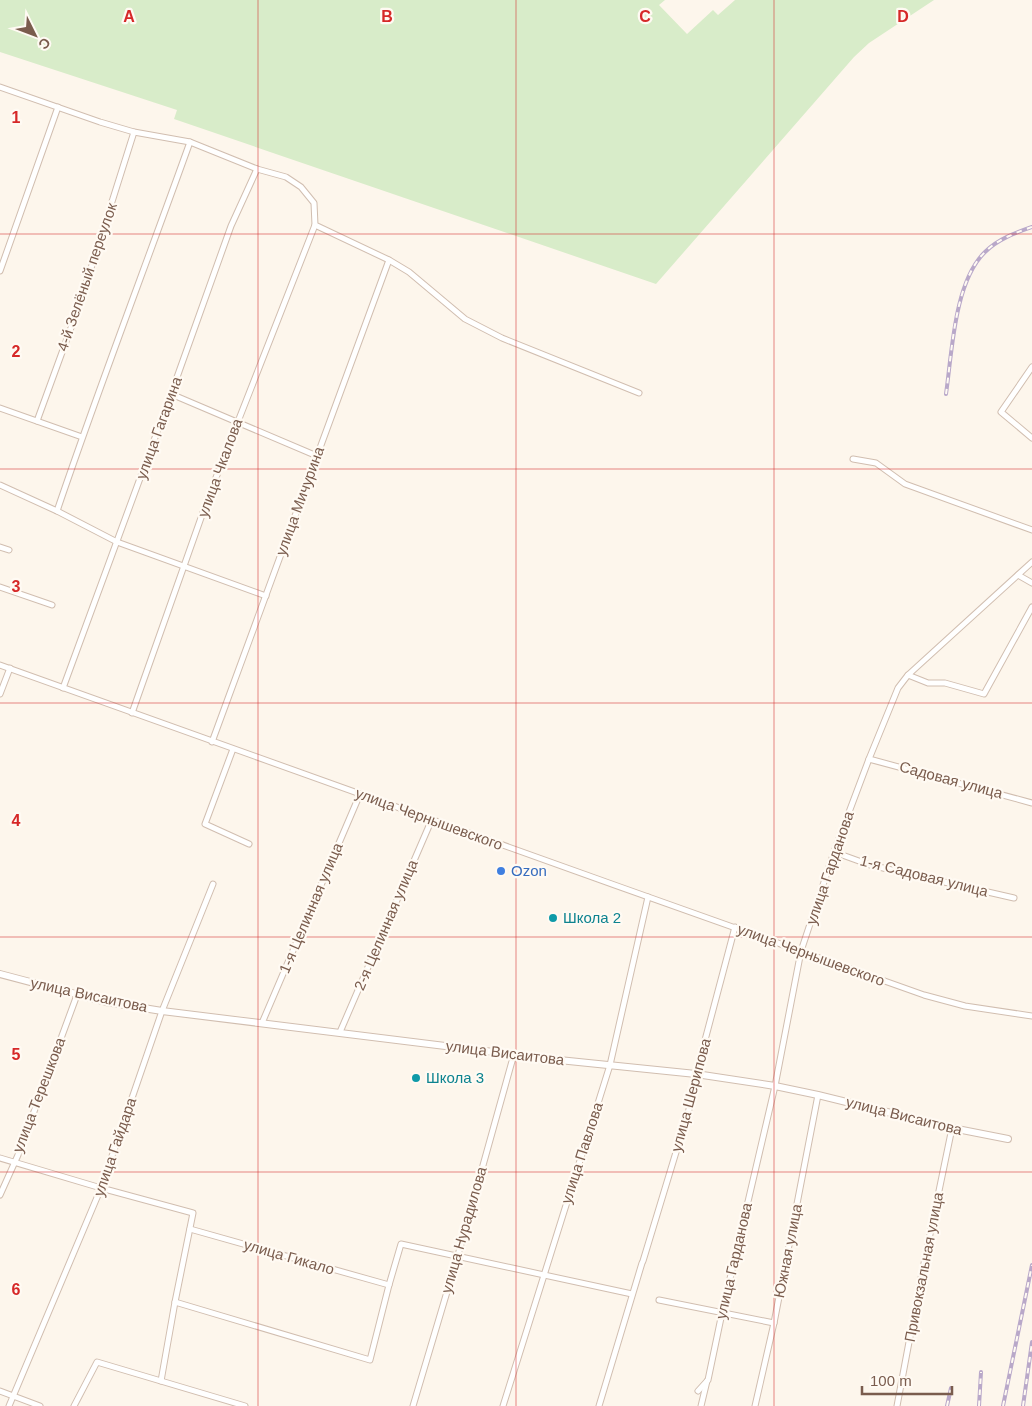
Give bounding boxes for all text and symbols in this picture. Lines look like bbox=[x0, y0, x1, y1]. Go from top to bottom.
text: A bbox=[123, 8, 135, 25]
text: B bbox=[381, 8, 393, 25]
text: C bbox=[639, 8, 651, 25]
text: D bbox=[897, 8, 909, 25]
north arrow bbox=[10, 10, 60, 60]
text: С bbox=[35, 35, 54, 53]
text: 1 bbox=[12, 109, 21, 126]
street label: 4-й Зелёный переулок bbox=[53, 200, 120, 353]
text: 2 bbox=[12, 343, 21, 360]
street label: улица Гагарина bbox=[132, 374, 185, 481]
street label: улица Чкалова bbox=[194, 415, 246, 520]
street label: улица Мичурина bbox=[272, 443, 327, 558]
text: 3 bbox=[12, 578, 21, 595]
street label: Садовая улица bbox=[898, 758, 1005, 802]
street label: улица Чернышевского bbox=[353, 784, 505, 853]
street label: улица Гарданова bbox=[802, 808, 857, 927]
text: 4 bbox=[12, 812, 21, 829]
street label: 1-я Целинная улица bbox=[275, 839, 346, 976]
street label: 1-я Садовая улица bbox=[858, 851, 991, 900]
street label: 2-я Целинная улица bbox=[350, 856, 421, 993]
place label: Ozon bbox=[511, 862, 547, 879]
marker: Ozon bbox=[495, 865, 507, 877]
place label: Школа 2 bbox=[563, 909, 621, 926]
marker: Школа 2 bbox=[547, 912, 559, 924]
street label: улица Чернышевского bbox=[735, 920, 887, 989]
street label: улица Висаитова bbox=[29, 974, 150, 1015]
street label: улица Терешкова bbox=[9, 1034, 69, 1155]
street label: улица Шерипова bbox=[667, 1036, 714, 1153]
street label: улица Висаитова bbox=[445, 1037, 566, 1068]
text: 5 bbox=[12, 1046, 21, 1063]
place label: Школа 3 bbox=[426, 1069, 484, 1086]
marker: Школа 3 bbox=[410, 1072, 422, 1084]
street label: улица Висаитова bbox=[844, 1093, 965, 1138]
street label: улица Гайдара bbox=[90, 1095, 140, 1198]
street label: улица Павлова bbox=[557, 1099, 606, 1206]
street label: улица Нурадилова bbox=[437, 1164, 490, 1295]
street label: Привокзальная улица bbox=[901, 1190, 947, 1343]
street label: улица Гарданова bbox=[712, 1200, 755, 1321]
street label: Южная улица bbox=[770, 1202, 805, 1299]
street label: улица Гикало bbox=[242, 1235, 336, 1278]
text: 6 bbox=[12, 1281, 21, 1298]
scale bar bbox=[862, 1364, 952, 1396]
text: 100 m bbox=[870, 1372, 912, 1389]

